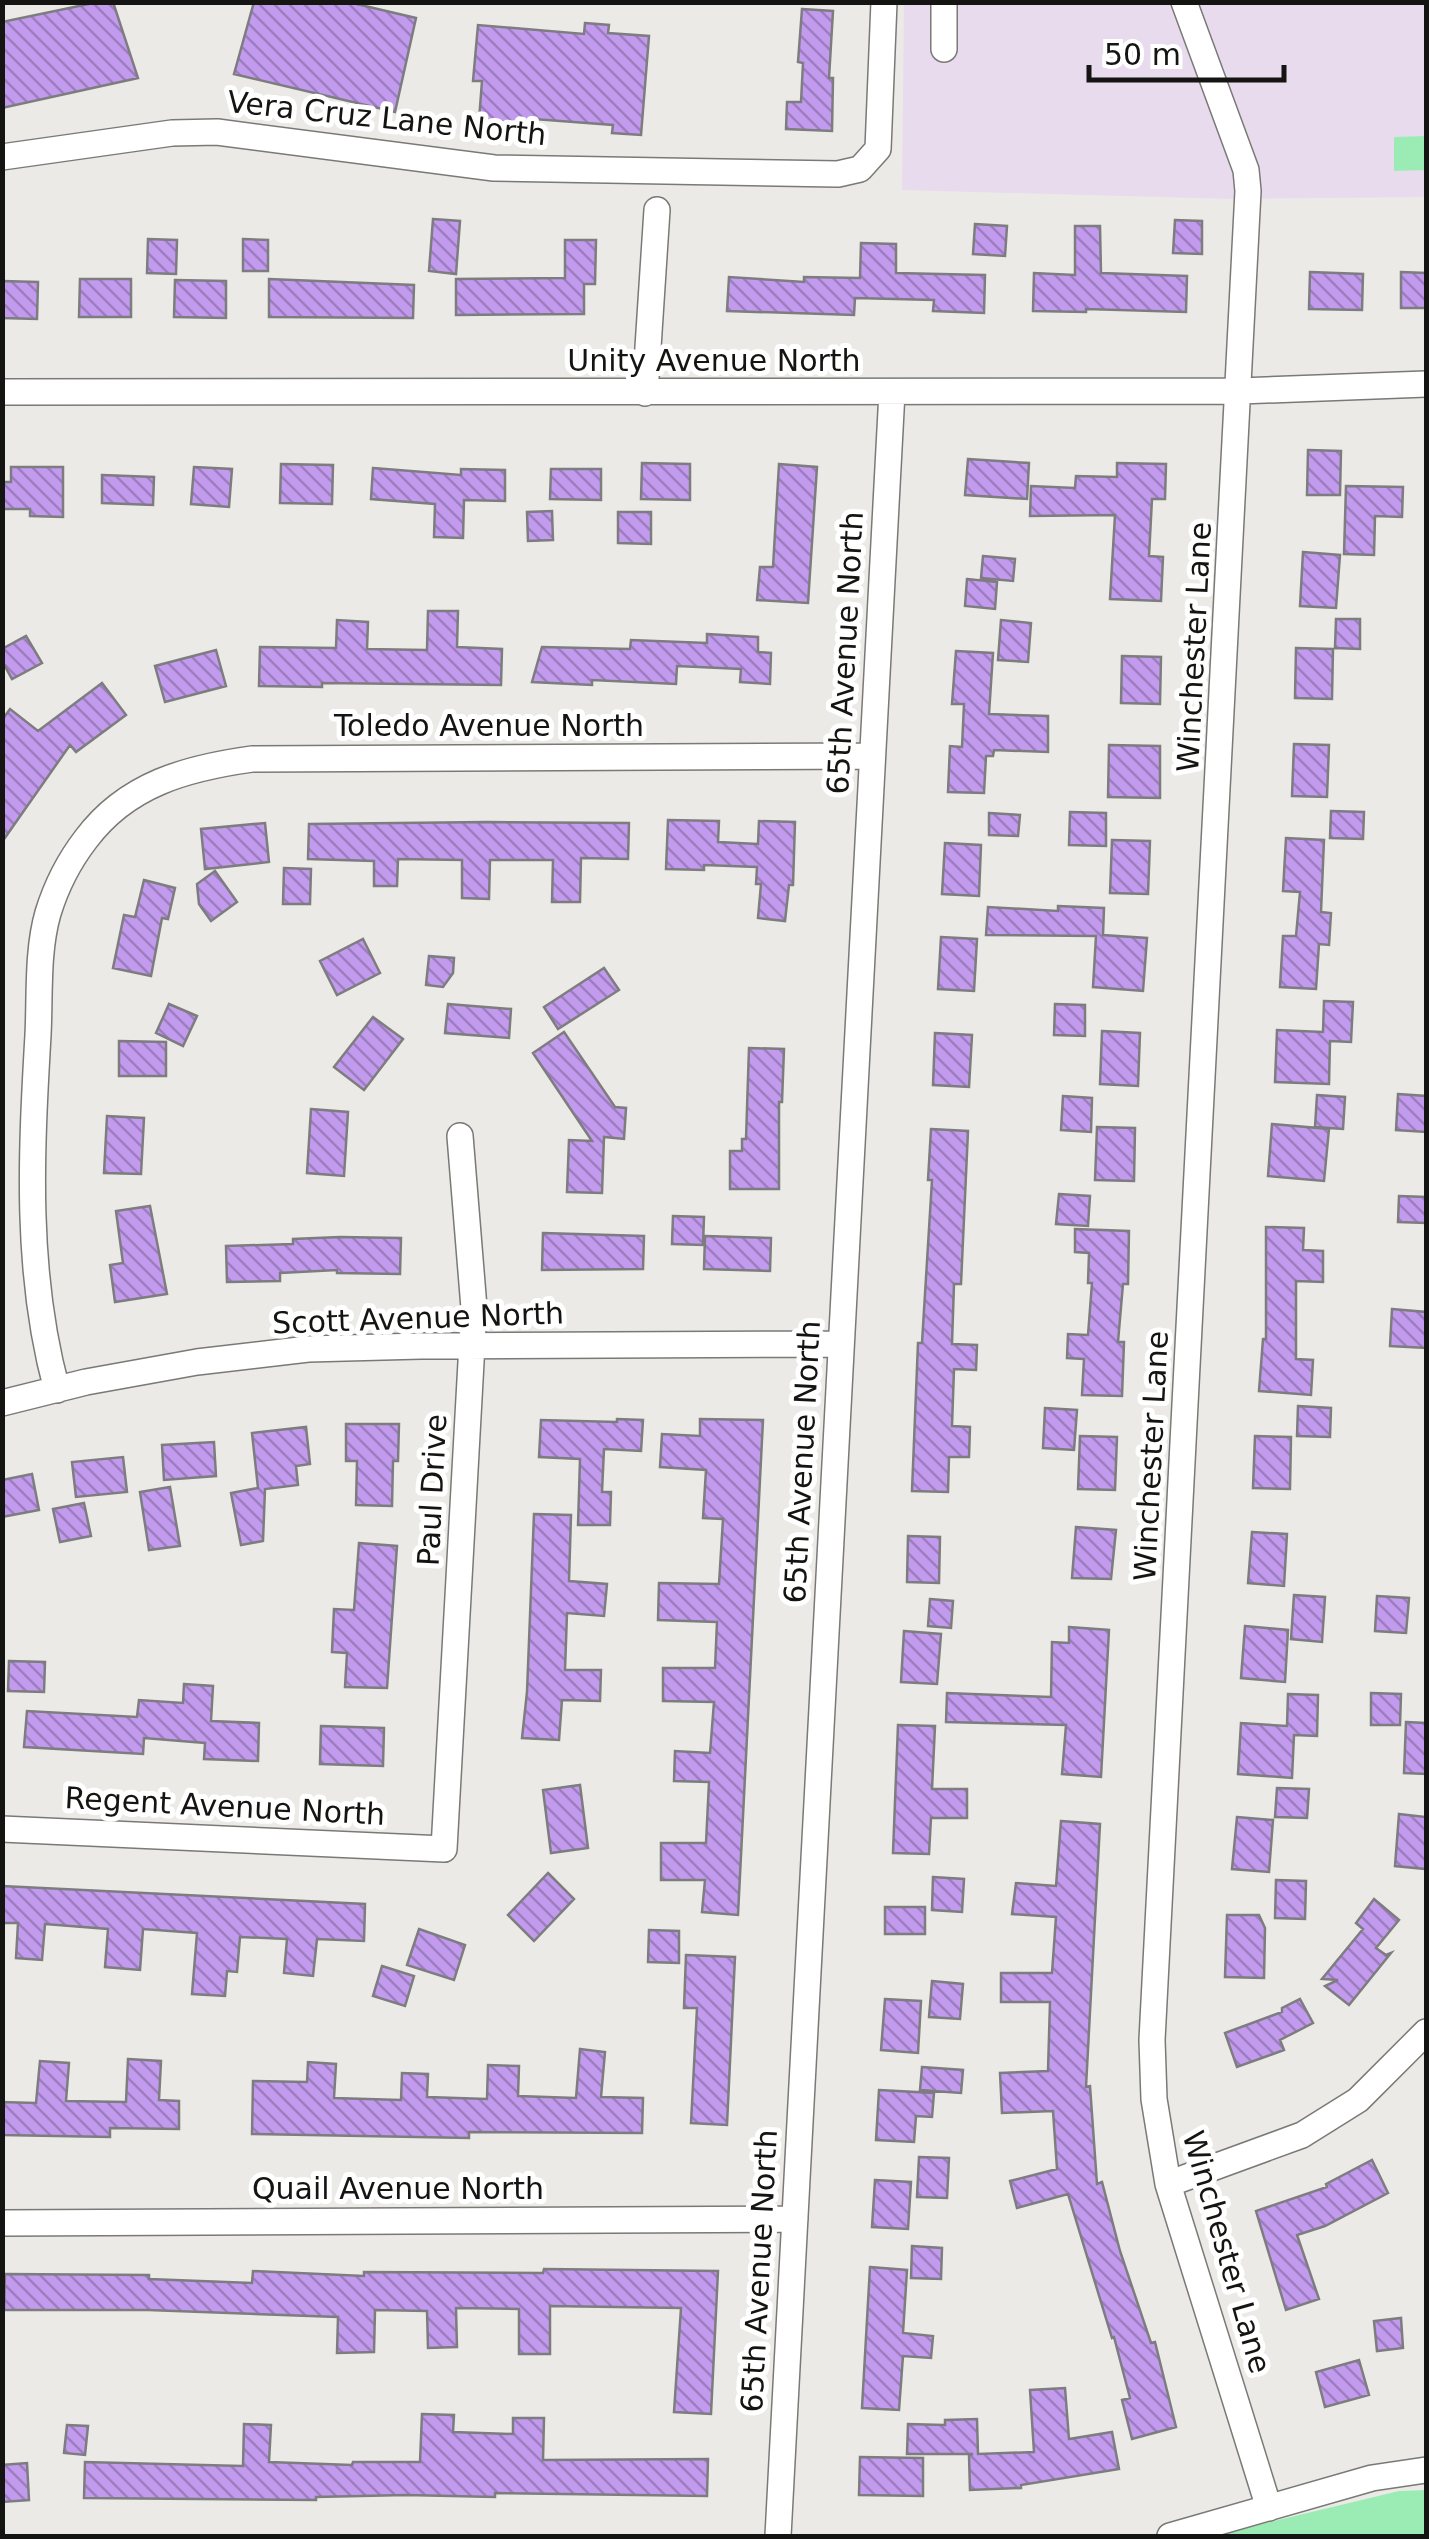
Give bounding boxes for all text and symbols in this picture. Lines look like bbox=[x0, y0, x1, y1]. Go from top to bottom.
scale bar bbox=[1089, 20, 1284, 82]
text: 50 m bbox=[1104, 37, 1181, 72]
street label: Vera Cruz Lane North bbox=[226, 84, 548, 152]
street label: Unity Avenue North bbox=[567, 343, 861, 378]
street label: 65th Avenue North bbox=[820, 511, 870, 795]
street label: Winchester Lane bbox=[1170, 521, 1218, 773]
street label: Toledo Avenue North bbox=[333, 708, 644, 743]
street label: Scott Avenue North bbox=[272, 1295, 564, 1341]
street label: 65th Avenue North bbox=[777, 1320, 827, 1604]
street label: Winchester Lane bbox=[1127, 1330, 1175, 1582]
street label: Paul Drive bbox=[411, 1413, 453, 1567]
street label: Regent Avenue North bbox=[64, 1780, 386, 1832]
street label: Winchester Lane bbox=[1176, 2127, 1278, 2377]
street label: 65th Avenue North bbox=[734, 2129, 784, 2413]
street label: Quail Avenue North bbox=[252, 2171, 544, 2206]

